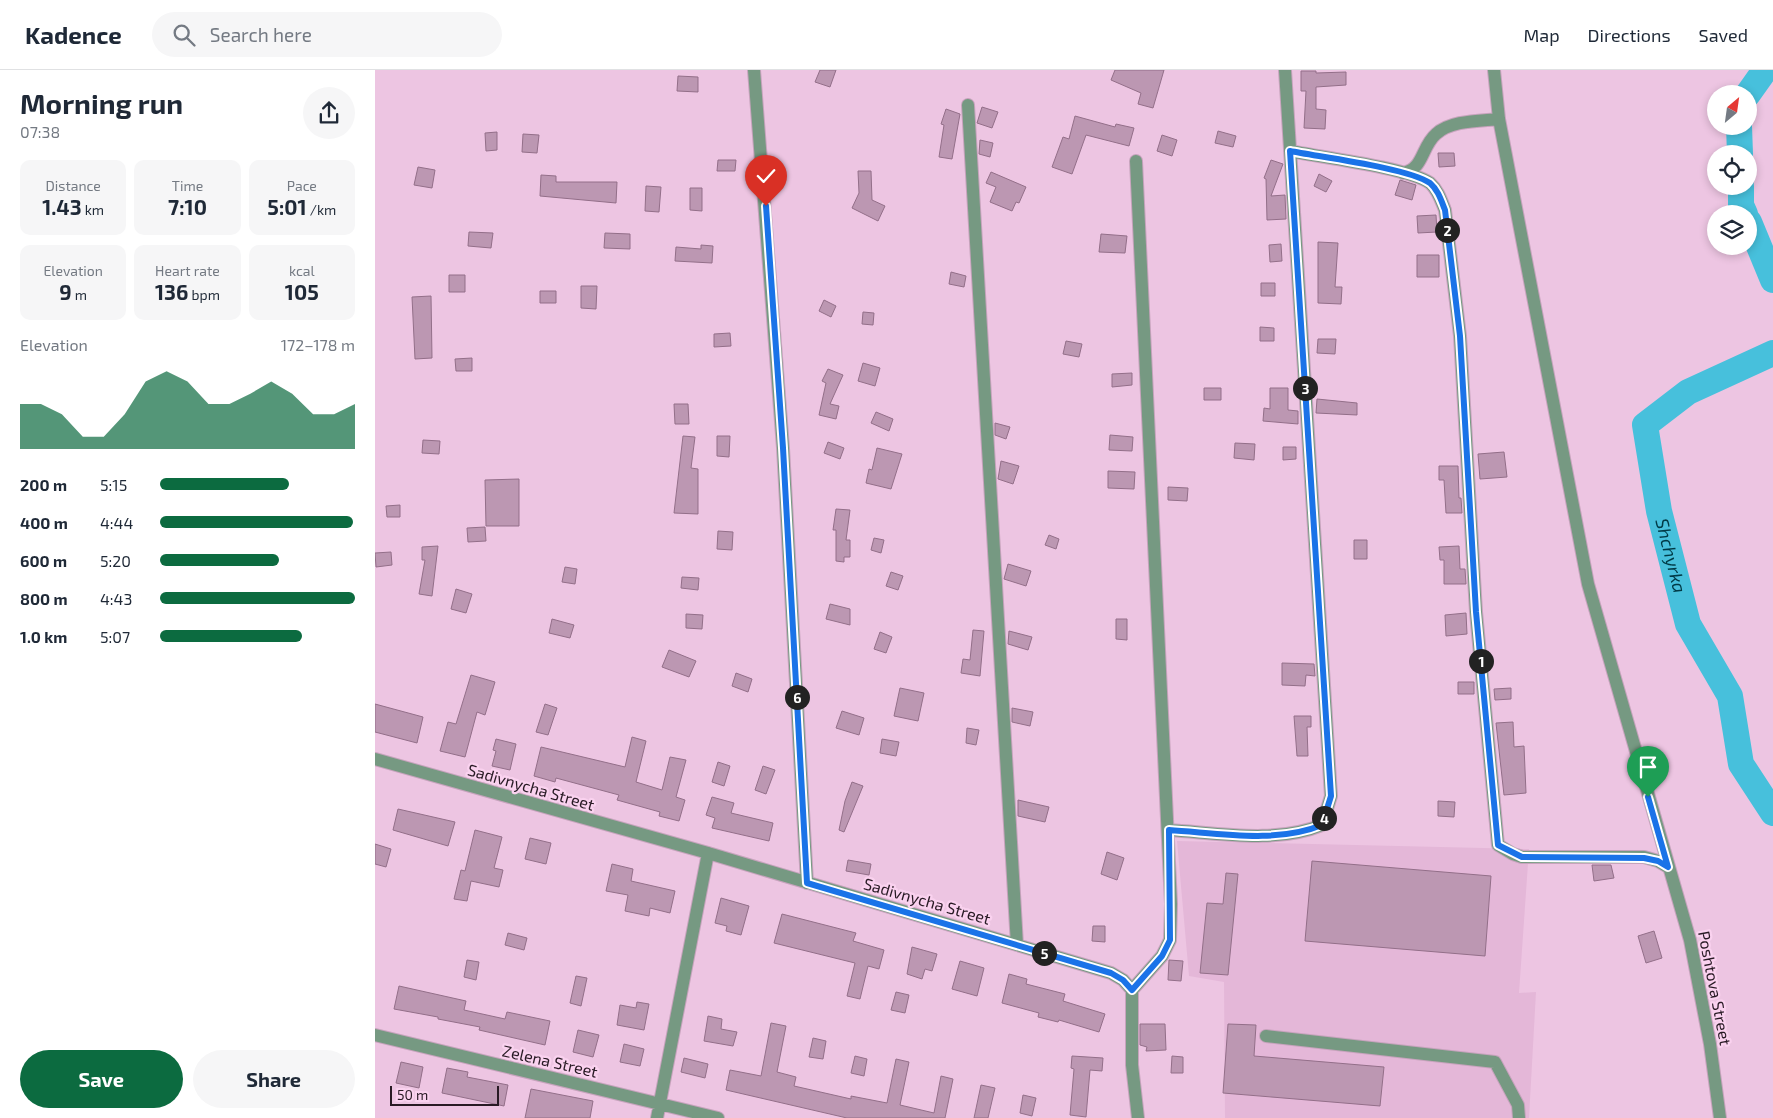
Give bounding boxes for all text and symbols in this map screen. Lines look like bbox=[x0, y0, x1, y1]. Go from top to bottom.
search box bbox=[152, 12, 502, 57]
text: Kadence bbox=[25, 20, 122, 49]
icon: search bbox=[170, 21, 198, 49]
text: Search here bbox=[210, 23, 312, 46]
text: Map bbox=[1523, 24, 1560, 46]
text: Directions bbox=[1588, 24, 1671, 46]
text: Saved bbox=[1699, 24, 1748, 46]
north arrow bbox=[1707, 85, 1757, 135]
map controls bbox=[1707, 85, 1757, 255]
text: Morning run bbox=[20, 86, 183, 120]
button: share bbox=[303, 87, 355, 139]
text: 07:38 bbox=[20, 122, 60, 141]
button: locate bbox=[1707, 145, 1757, 195]
pin bbox=[745, 155, 787, 206]
icon: check bbox=[752, 162, 780, 190]
text: Distance bbox=[46, 177, 101, 194]
text: Time bbox=[172, 177, 203, 194]
text: Pace bbox=[287, 177, 317, 194]
text: 1.43 bbox=[42, 194, 82, 219]
text: 7:10 bbox=[168, 194, 207, 219]
text: 5:01 bbox=[267, 194, 307, 219]
text: km bbox=[82, 201, 104, 218]
text: /km bbox=[307, 201, 336, 218]
button: layers bbox=[1707, 205, 1757, 255]
pin: 2 bbox=[1435, 218, 1459, 242]
text: 2 bbox=[1443, 222, 1452, 239]
text: Elevation bbox=[43, 262, 103, 279]
text: Heart rate bbox=[155, 262, 220, 279]
text: kcal bbox=[289, 262, 315, 279]
text: 9 bbox=[59, 279, 72, 304]
text: 136 bbox=[155, 279, 188, 304]
text: 105 bbox=[285, 279, 319, 304]
text: m bbox=[72, 286, 87, 303]
text: bpm bbox=[188, 286, 220, 303]
text: Elevation bbox=[20, 335, 88, 354]
text: 172–178 m bbox=[281, 335, 355, 354]
pin: 3 bbox=[1293, 376, 1317, 400]
text: 3 bbox=[1302, 380, 1309, 397]
text: 200 m bbox=[20, 475, 67, 494]
text: 5:15 bbox=[100, 475, 127, 494]
text: 400 m bbox=[20, 513, 68, 532]
text: 4:44 bbox=[100, 513, 133, 532]
water label: Shchyrka bbox=[1651, 516, 1692, 595]
text: 600 m bbox=[20, 551, 67, 570]
text: 5:20 bbox=[100, 551, 131, 570]
text: 800 m bbox=[20, 589, 68, 608]
text: 4:43 bbox=[100, 589, 132, 608]
text: 1.0 km bbox=[20, 627, 67, 646]
text: 5:07 bbox=[100, 627, 130, 646]
pin: 1 bbox=[1469, 648, 1493, 674]
text: 1 bbox=[1478, 653, 1485, 670]
pin: 6 bbox=[785, 684, 809, 710]
text: 6 bbox=[793, 689, 802, 706]
pin bbox=[1627, 746, 1669, 797]
icon: arrive bbox=[1634, 753, 1662, 781]
street label: Sadivnycha Street bbox=[466, 759, 597, 814]
pin: 4 bbox=[1311, 806, 1337, 830]
text: 4 bbox=[1320, 810, 1329, 827]
street label: Sadivnycha Street bbox=[862, 873, 993, 928]
street label: Poshtova Street bbox=[1695, 929, 1736, 1047]
pin: 5 bbox=[1031, 940, 1057, 966]
text: 5 bbox=[1041, 945, 1048, 962]
street label: Zelena Street bbox=[501, 1040, 600, 1081]
button: Save bbox=[20, 1050, 183, 1108]
button: Share bbox=[193, 1050, 355, 1108]
scale bar bbox=[390, 1083, 499, 1106]
text: 50 m bbox=[397, 1086, 428, 1103]

